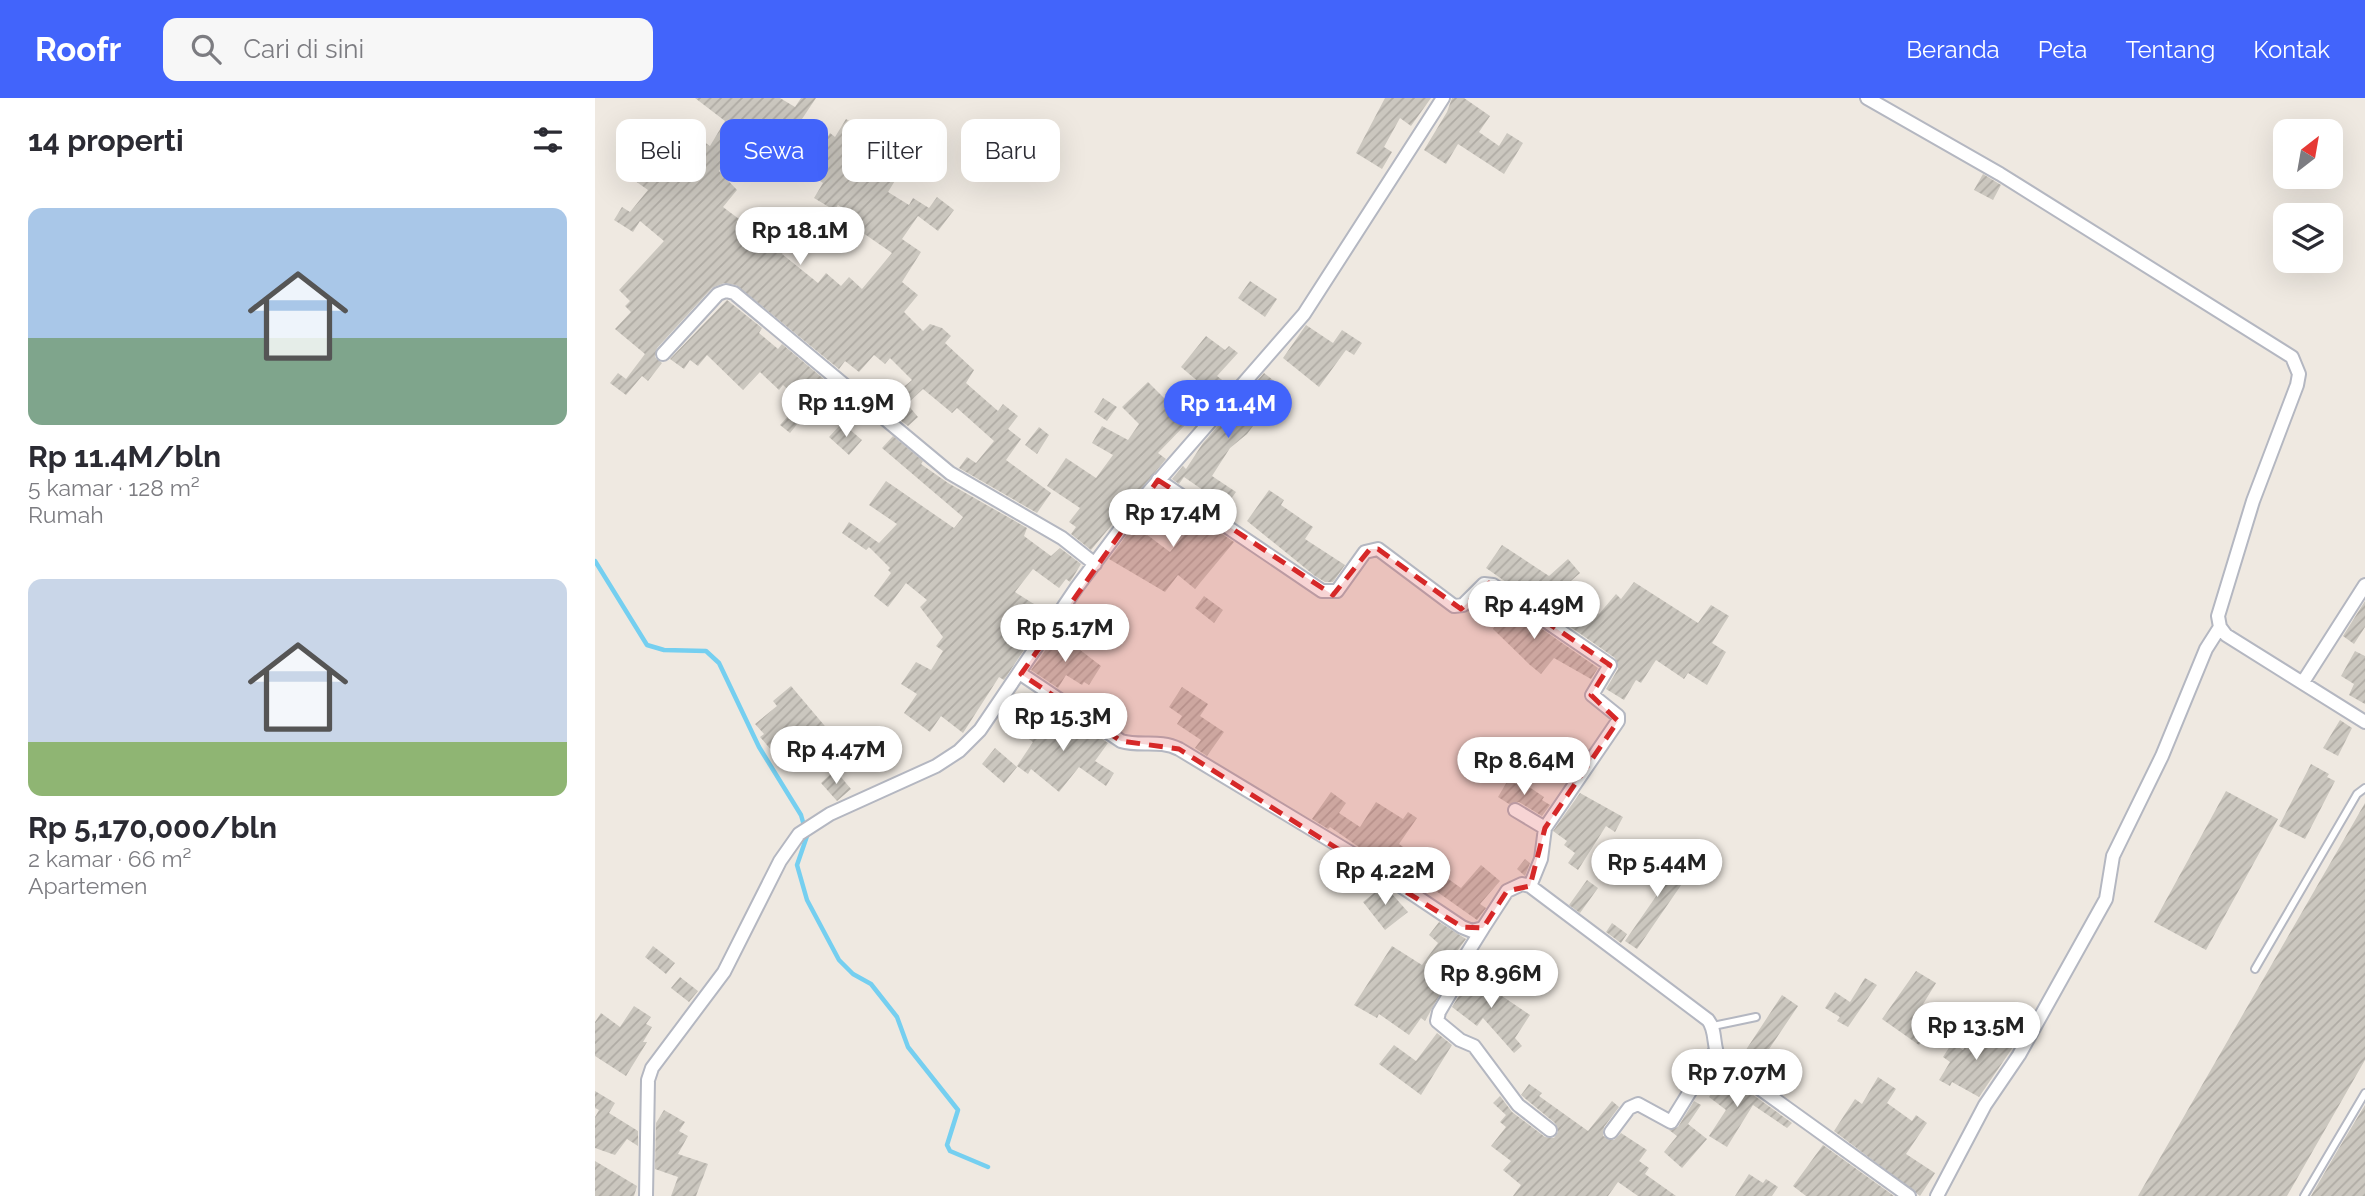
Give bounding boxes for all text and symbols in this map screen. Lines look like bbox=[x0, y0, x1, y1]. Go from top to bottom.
search box bbox=[163, 18, 653, 81]
text: Roofr bbox=[35, 30, 121, 69]
icon: search bbox=[187, 30, 225, 68]
text: Cari di sini bbox=[243, 34, 364, 64]
text: Beranda bbox=[1906, 35, 2000, 64]
text: Peta bbox=[2038, 35, 2087, 64]
text: Tentang bbox=[2125, 35, 2215, 64]
text: Kontak bbox=[2253, 35, 2330, 64]
chip: Beli bbox=[616, 119, 706, 182]
chip: Sewa bbox=[720, 119, 828, 182]
chip: Filter bbox=[842, 119, 947, 182]
chip: Baru bbox=[961, 119, 1060, 182]
north arrow bbox=[2273, 119, 2343, 189]
map controls bbox=[2273, 119, 2343, 273]
icon: filters bbox=[529, 121, 567, 159]
text: 14 properti bbox=[28, 123, 184, 158]
button: layers bbox=[2273, 203, 2343, 273]
pin: Rp 18.1M bbox=[728, 208, 872, 267]
text: Rp 18.1M bbox=[752, 216, 848, 243]
icon: home bbox=[235, 253, 361, 379]
pin: Rp 11.9M bbox=[774, 380, 918, 439]
pin: Rp 11.4M bbox=[1156, 380, 1300, 440]
text: Rp 11.9M bbox=[798, 388, 894, 415]
text: Rp 11.4M bbox=[1180, 389, 1276, 416]
text: Rp 11.4M/bln bbox=[28, 439, 221, 474]
text: 5 kamar · 128 m² bbox=[28, 474, 200, 501]
pin: Rp 17.4M bbox=[1101, 490, 1245, 549]
text: Rp 17.4M bbox=[1125, 498, 1221, 525]
text: Rumah bbox=[28, 501, 104, 528]
pin: Rp 4.49M bbox=[1462, 582, 1606, 641]
text: Rp 4.49M bbox=[1484, 590, 1584, 617]
pin: Rp 5.17M bbox=[993, 604, 1137, 664]
text: Rp 5.17M bbox=[1016, 613, 1114, 640]
icon: home bbox=[235, 624, 361, 750]
pin: Rp 15.3M bbox=[991, 694, 1135, 753]
text: Rp 15.3M bbox=[1014, 702, 1112, 729]
pin: Rp 4.47M bbox=[764, 726, 908, 786]
text: Rp 4.47M bbox=[786, 735, 886, 762]
pin: Rp 8.64M bbox=[1452, 738, 1596, 797]
text: Rp 8.64M bbox=[1473, 746, 1575, 773]
text: Rp 5,170,000/bln bbox=[28, 810, 277, 845]
pin: Rp 5.44M bbox=[1585, 840, 1729, 899]
text: 2 kamar · 66 m² bbox=[28, 845, 191, 872]
pin: Rp 4.22M bbox=[1313, 848, 1457, 907]
text: Rp 5.44M bbox=[1607, 848, 1707, 875]
text: Rp 4.22M bbox=[1335, 856, 1435, 883]
text: Apartemen bbox=[28, 872, 147, 899]
pin: Rp 8.96M bbox=[1419, 950, 1563, 1010]
text: Rp 8.96M bbox=[1440, 959, 1542, 986]
pin: Rp 13.5M bbox=[1904, 1002, 2048, 1062]
text: Rp 13.5M bbox=[1927, 1011, 2025, 1038]
pin: Rp 7.07M bbox=[1665, 1049, 1809, 1109]
text: Rp 7.07M bbox=[1687, 1058, 1787, 1085]

